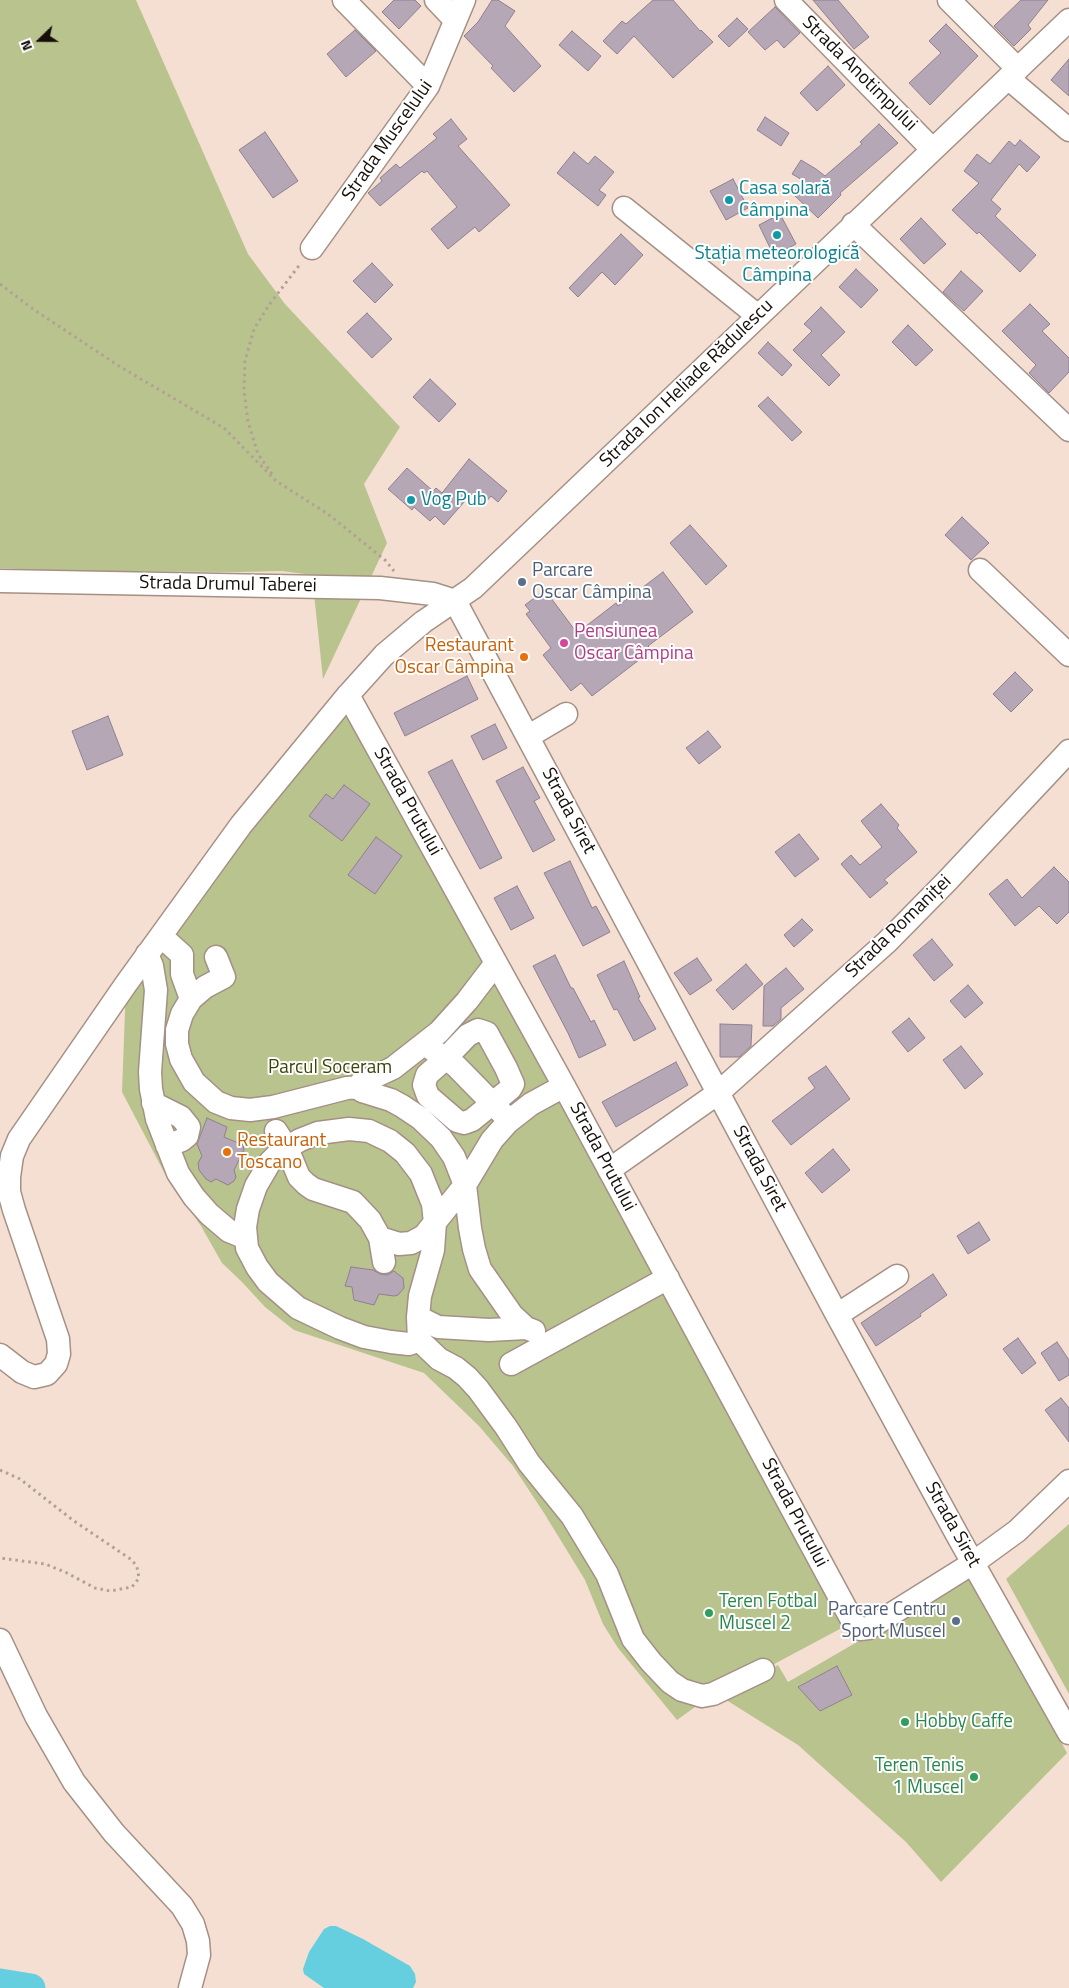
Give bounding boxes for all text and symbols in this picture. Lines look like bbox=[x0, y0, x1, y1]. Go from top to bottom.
street label: Strada Anotimpului bbox=[797, 12, 921, 136]
north arrow bbox=[15, 15, 65, 65]
text: N bbox=[14, 37, 37, 54]
street label: Strada Muscelului bbox=[338, 76, 438, 206]
place label: Casa solară Câmpina bbox=[739, 178, 830, 222]
marker: Casa solară Câmpina bbox=[723, 194, 735, 206]
marker: Stația meteorologică Câmpina bbox=[771, 229, 783, 241]
place label: Stația meteorologică Câmpina bbox=[694, 243, 860, 287]
street label: Strada Ion Heliade Rădulescu bbox=[595, 295, 779, 473]
place label: Vog Pub bbox=[421, 489, 487, 511]
marker: Vog Pub bbox=[405, 494, 417, 506]
place label: Parcare Oscar Câmpina bbox=[532, 560, 652, 604]
street label: Strada Drumul Taberei bbox=[139, 572, 317, 598]
marker: Parcare Oscar Câmpina bbox=[516, 576, 528, 588]
place label: Pensiunea Oscar Câmpina bbox=[574, 621, 694, 665]
place label: Restaurant Oscar Câmpina bbox=[394, 635, 514, 679]
marker: Pensiunea Oscar Câmpina bbox=[558, 637, 570, 649]
marker: Restaurant Oscar Câmpina bbox=[518, 651, 530, 663]
street label: Strada Prutului bbox=[368, 744, 446, 860]
street label: Strada Siret bbox=[536, 764, 600, 858]
street label: Strada Romaniței bbox=[841, 871, 957, 983]
park label: Parcul Soceram bbox=[268, 1057, 392, 1079]
street label: Strada Prutului bbox=[564, 1099, 640, 1215]
street label: Strada Siret bbox=[727, 1122, 791, 1216]
place label: Restaurant Toscano bbox=[237, 1130, 326, 1174]
marker: Restaurant Toscano bbox=[221, 1146, 233, 1158]
street label: Strada Prutului bbox=[756, 1455, 832, 1571]
street label: Strada Siret bbox=[919, 1479, 985, 1571]
place label: Teren Fotbal Muscel 2 bbox=[719, 1591, 817, 1635]
place label: Parcare Centru Sport Muscel bbox=[828, 1599, 946, 1643]
marker: Teren Fotbal Muscel 2 bbox=[703, 1607, 715, 1619]
marker: Parcare Centru Sport Muscel bbox=[950, 1615, 962, 1627]
place label: Hobby Caffe bbox=[915, 1711, 1013, 1733]
marker: Hobby Caffe bbox=[899, 1716, 911, 1728]
place label: Teren Tenis 1 Muscel bbox=[875, 1755, 964, 1799]
marker: Teren Tenis 1 Muscel bbox=[968, 1771, 980, 1783]

